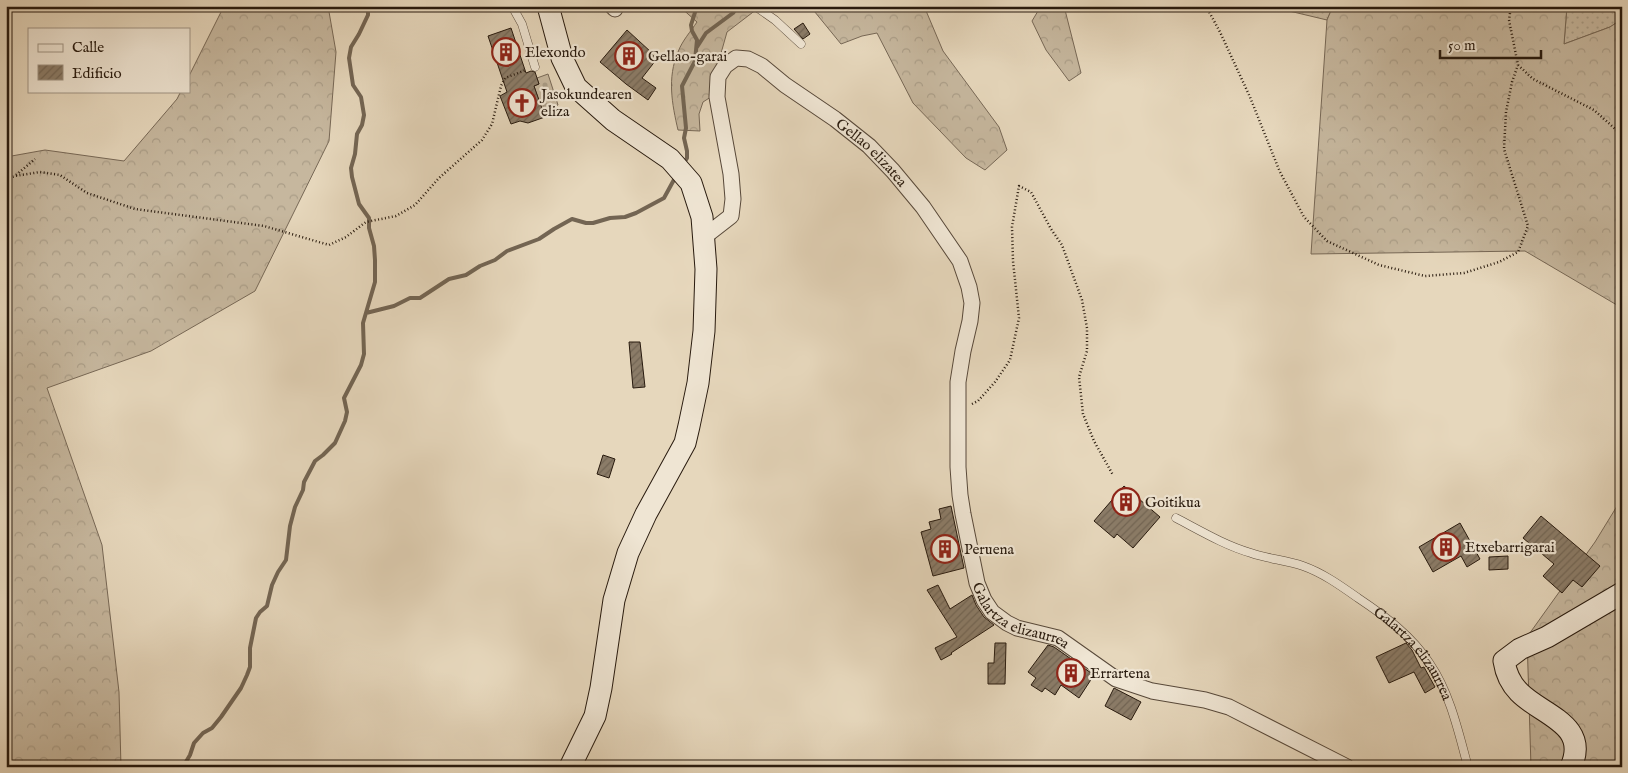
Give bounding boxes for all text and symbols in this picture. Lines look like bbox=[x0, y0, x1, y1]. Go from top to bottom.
legend bbox=[28, 28, 190, 92]
scale bar bbox=[1440, 28, 1542, 60]
text: 50 m bbox=[1448, 36, 1476, 55]
building icon: Elexondo bbox=[491, 37, 521, 67]
text: Calle bbox=[72, 38, 104, 57]
building icon: Gellao-garai bbox=[614, 41, 644, 71]
place label: Elexondo bbox=[525, 43, 586, 62]
place label: Gellao-garai bbox=[648, 47, 727, 66]
text: Edificio bbox=[72, 64, 122, 83]
place label: Jasokundearen eliza bbox=[539, 85, 632, 121]
church icon: Jasokundearen eliza bbox=[507, 88, 537, 118]
street label: Gellao elizatea bbox=[832, 114, 912, 191]
building icon: Goitikua bbox=[1111, 487, 1141, 517]
place label: Goitikua bbox=[1145, 493, 1201, 512]
building icon: Etxebarrigarai bbox=[1431, 532, 1461, 562]
building icon: Peruena bbox=[930, 534, 960, 564]
place label: Etxebarrigarai bbox=[1465, 538, 1555, 557]
place label: Peruena bbox=[964, 540, 1015, 559]
street label: Galartza elizaurrea bbox=[968, 579, 1074, 653]
street label: Galartza elizaurrea bbox=[1370, 602, 1457, 703]
building icon: Errartena bbox=[1056, 658, 1086, 688]
place label: Errartena bbox=[1090, 664, 1150, 683]

